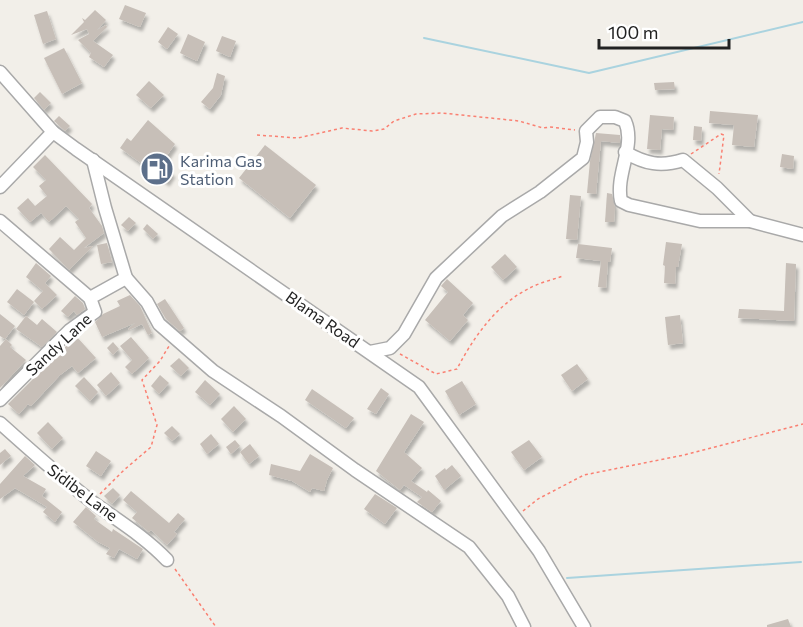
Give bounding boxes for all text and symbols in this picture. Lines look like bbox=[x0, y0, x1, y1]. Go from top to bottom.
scale bar bbox=[599, 12, 730, 50]
text: 100 m bbox=[608, 21, 658, 43]
fuel station icon: Karima Gas Station bbox=[139, 151, 175, 187]
place label: Karima Gas Station bbox=[180, 151, 262, 188]
street label: Blama Road bbox=[283, 287, 363, 351]
street label: Sandy Lane bbox=[21, 309, 95, 379]
street label: Sidibe Lane bbox=[44, 459, 122, 525]

